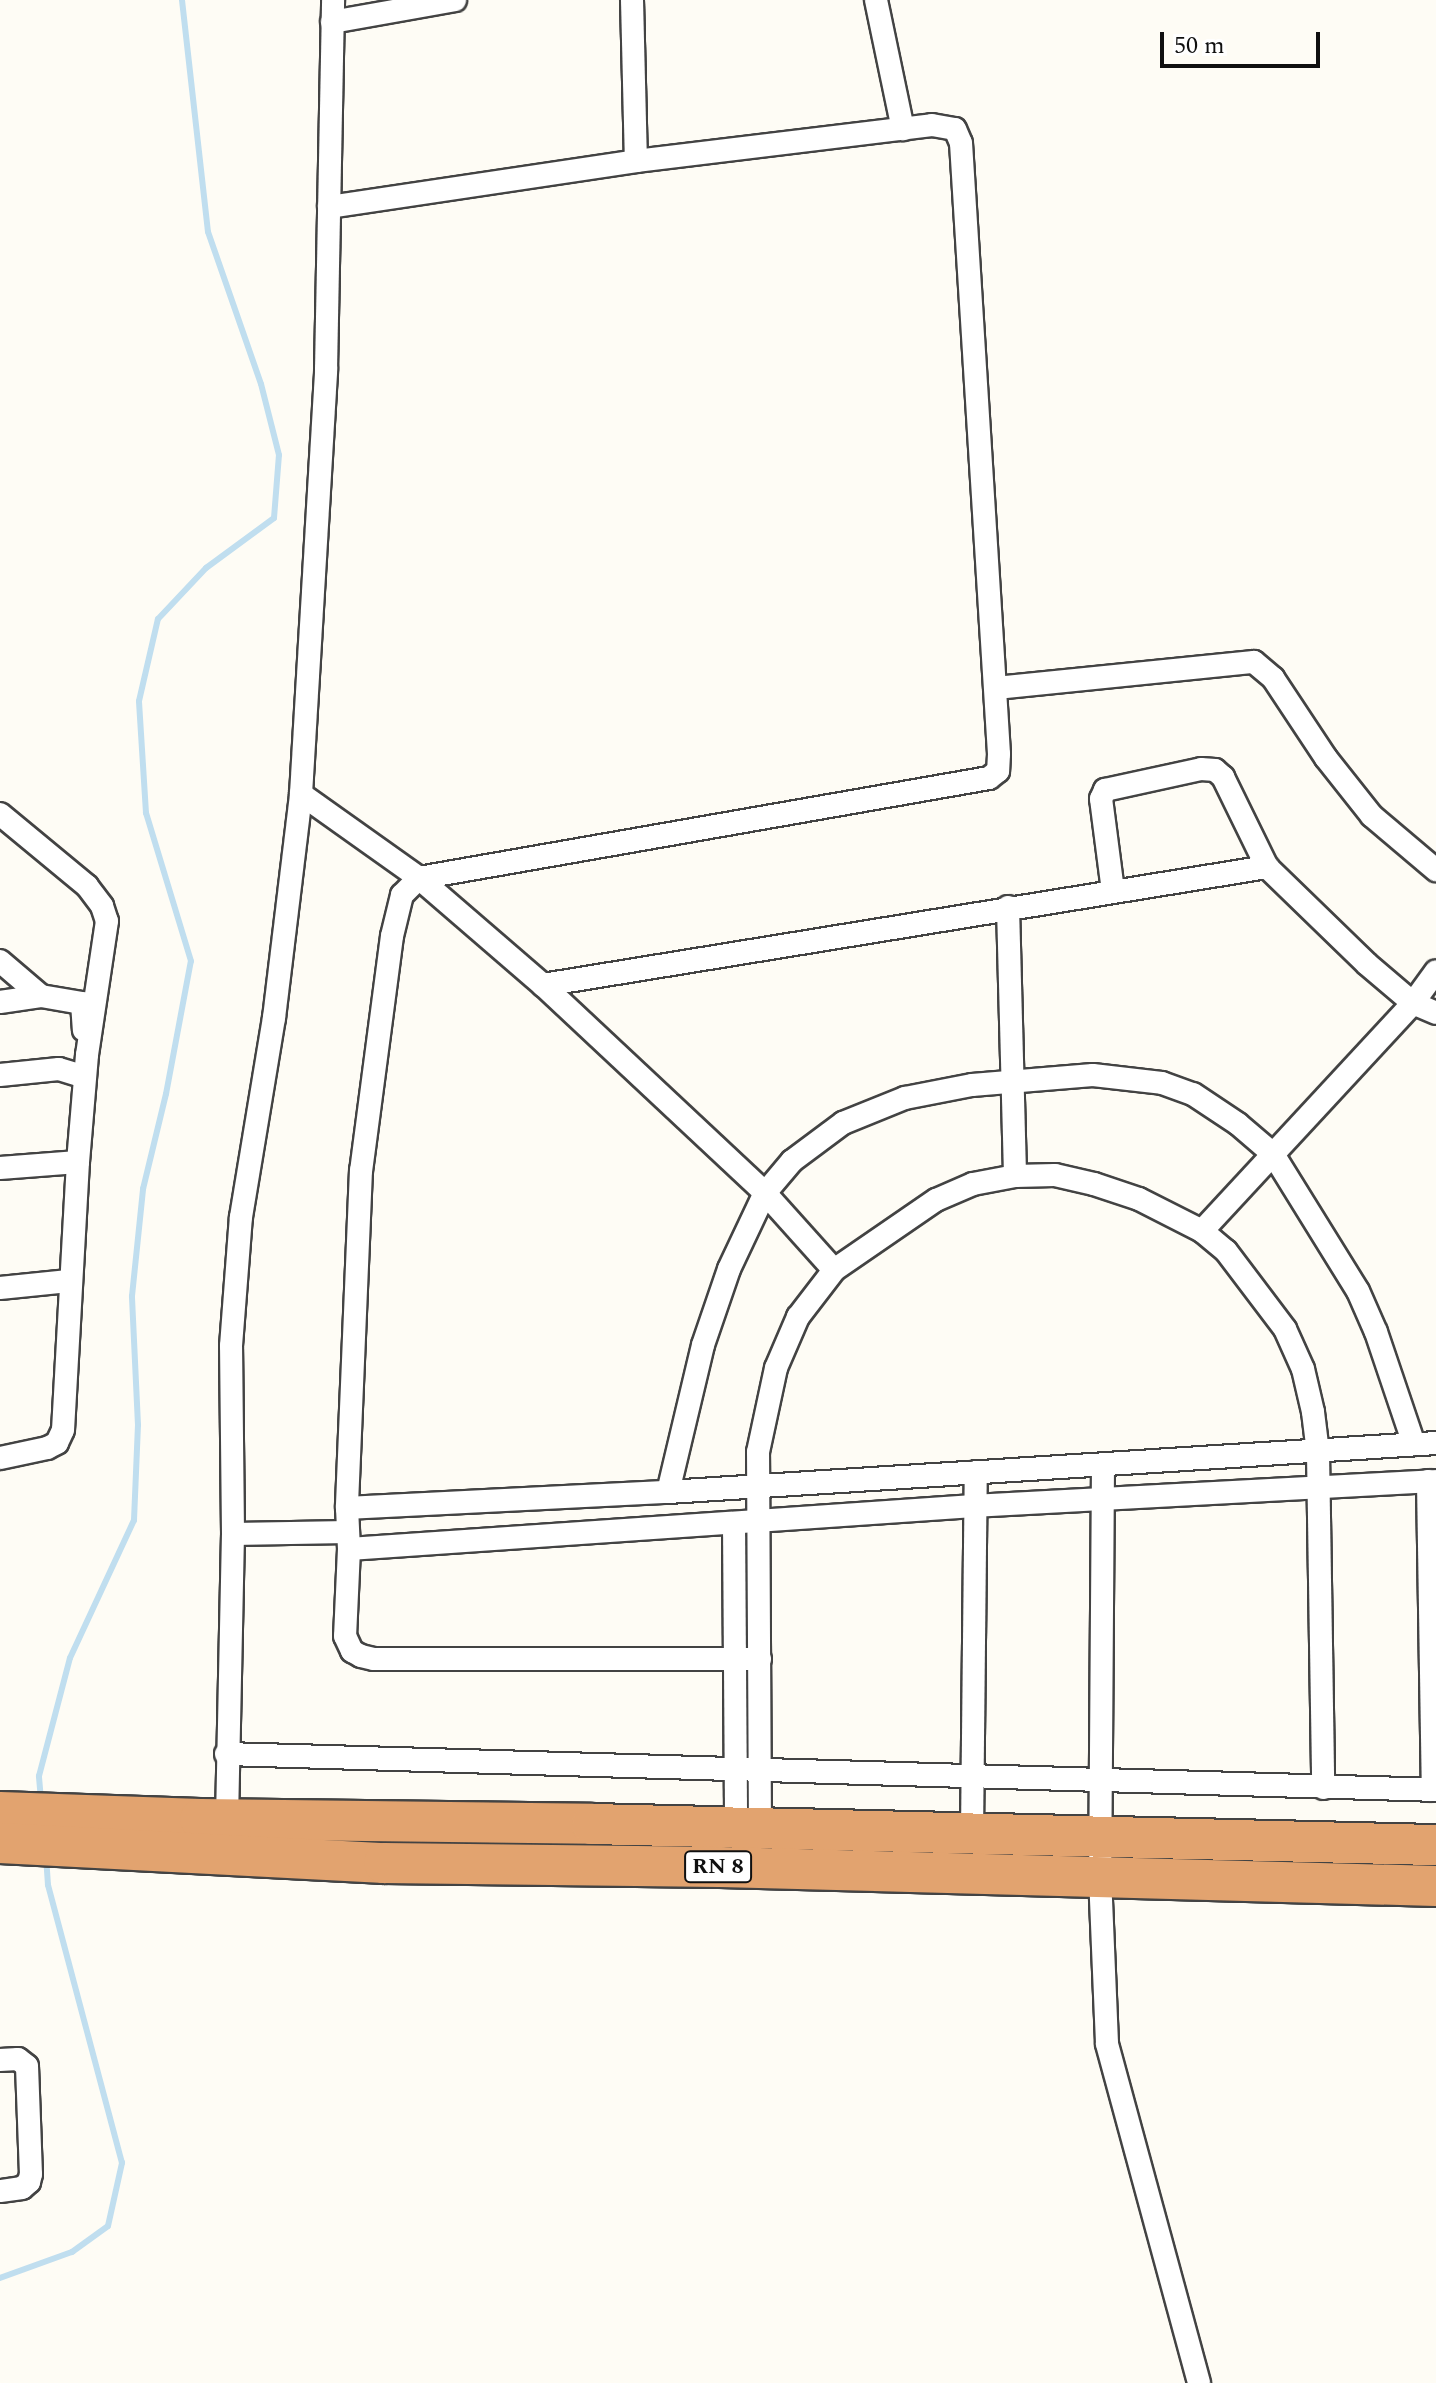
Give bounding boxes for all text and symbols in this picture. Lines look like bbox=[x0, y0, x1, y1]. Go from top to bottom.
scale bar bbox=[1164, 16, 1324, 66]
text: 50 m bbox=[1174, 28, 1225, 64]
road number: RN 8 bbox=[684, 1849, 752, 1885]

